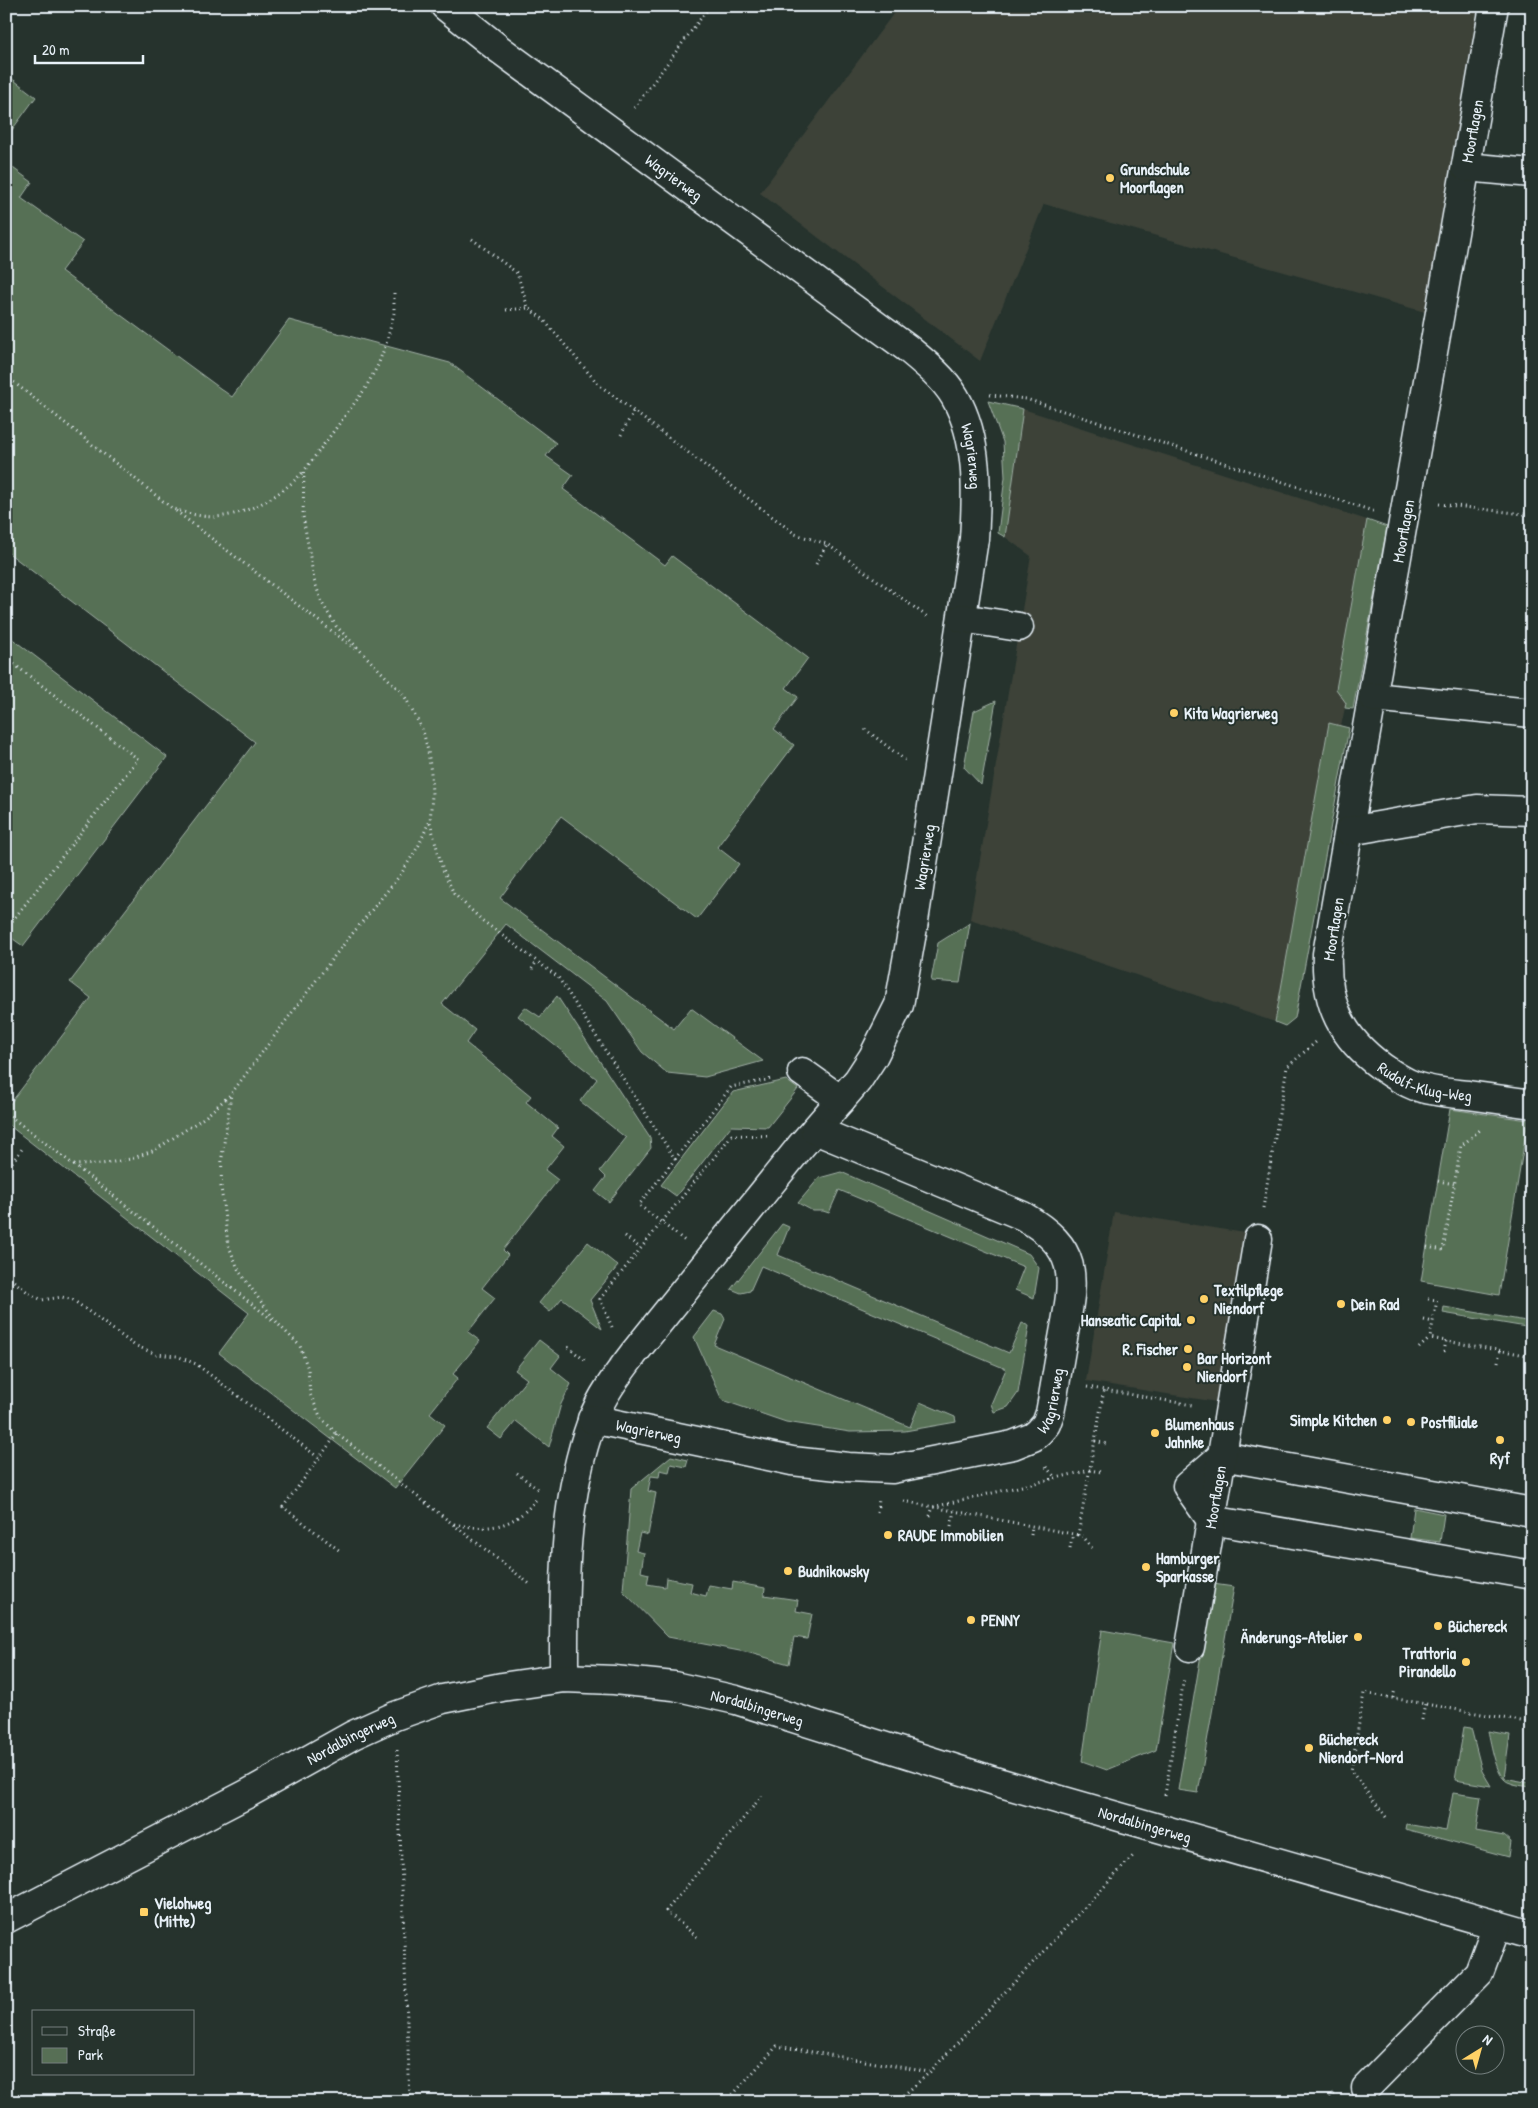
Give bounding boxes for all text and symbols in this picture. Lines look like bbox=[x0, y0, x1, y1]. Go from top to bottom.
scale bar bbox=[35, 32, 142, 64]
text: 20 m bbox=[42, 39, 69, 60]
street label: Moorflagen bbox=[1456, 98, 1488, 164]
street label: Wagrierweg bbox=[641, 149, 707, 206]
place label: Grundschule Moorflagen bbox=[1120, 158, 1190, 199]
marker: Grundschule Moorflagen bbox=[1104, 172, 1116, 184]
street label: Wagrierweg bbox=[956, 420, 987, 489]
street label: Moorflagen bbox=[1387, 498, 1419, 564]
place label: Kita Wagrierweg bbox=[1184, 702, 1278, 725]
marker: Kita Wagrierweg bbox=[1168, 707, 1180, 719]
street label: Wagrierweg bbox=[908, 822, 940, 892]
street label: Moorflagen bbox=[1317, 896, 1349, 962]
street label: Rudolf-Klug-Weg bbox=[1373, 1056, 1474, 1106]
place label: Textilpflege Niendorf bbox=[1213, 1279, 1284, 1319]
marker: Textilpflege Niendorf bbox=[1198, 1293, 1210, 1305]
place label: Dein Rad bbox=[1351, 1293, 1400, 1315]
marker: Dein Rad bbox=[1335, 1298, 1347, 1310]
place label: Hanseatic Capital bbox=[1081, 1309, 1182, 1332]
marker: Hanseatic Capital bbox=[1185, 1314, 1197, 1326]
place label: R. Fischer bbox=[1122, 1338, 1179, 1360]
marker: R. Fischer bbox=[1182, 1343, 1194, 1355]
place label: Bar Horizont Niendorf bbox=[1197, 1347, 1271, 1387]
marker: Bar Horizont Niendorf bbox=[1181, 1361, 1193, 1373]
street label: Wagrierweg bbox=[1032, 1366, 1069, 1438]
place label: Simple Kitchen bbox=[1290, 1409, 1377, 1432]
place label: Postfiliale bbox=[1421, 1411, 1479, 1433]
street label: Wagrierweg bbox=[614, 1413, 684, 1449]
place label: Blumenhaus Jahnke bbox=[1165, 1413, 1235, 1453]
marker: Simple Kitchen bbox=[1381, 1414, 1393, 1426]
marker: Postfiliale bbox=[1405, 1416, 1417, 1428]
marker: Blumenhaus Jahnke bbox=[1149, 1427, 1161, 1439]
marker: Ryf bbox=[1494, 1434, 1506, 1446]
place label: Ryf bbox=[1490, 1447, 1510, 1470]
street label: Moorflagen bbox=[1199, 1464, 1231, 1530]
place label: RAUDE Immobilien bbox=[898, 1524, 1004, 1546]
marker: RAUDE Immobilien bbox=[882, 1529, 894, 1541]
place label: Hamburger Sparkasse bbox=[1156, 1547, 1220, 1588]
place label: Budnikowsky bbox=[798, 1560, 870, 1583]
marker: Hamburger Sparkasse bbox=[1140, 1561, 1152, 1573]
marker: Budnikowsky bbox=[782, 1565, 794, 1577]
place label: PENNY bbox=[981, 1609, 1021, 1631]
marker: PENNY bbox=[965, 1614, 977, 1626]
place label: Büchereck bbox=[1448, 1615, 1508, 1637]
marker: Büchereck bbox=[1432, 1620, 1444, 1632]
place label: Änderungs-Atelier bbox=[1241, 1626, 1349, 1649]
marker: Änderungs-Atelier bbox=[1352, 1631, 1364, 1643]
place label: Trattoria Pirandello bbox=[1399, 1642, 1457, 1682]
marker: Trattoria Pirandello bbox=[1460, 1656, 1472, 1668]
street label: Nordalbingerweg bbox=[709, 1684, 806, 1732]
street label: Nordalbingerweg bbox=[302, 1707, 398, 1770]
place label: Büchereck Niendorf-Nord bbox=[1319, 1728, 1404, 1768]
marker: Büchereck Niendorf-Nord bbox=[1303, 1742, 1315, 1754]
street label: Nordalbingerweg bbox=[1096, 1800, 1194, 1848]
place label: Vielohweg (Mitte) bbox=[154, 1892, 211, 1932]
marker: Vielohweg (Mitte) bbox=[138, 1906, 150, 1918]
legend bbox=[32, 2010, 195, 2076]
text: Straße bbox=[78, 2020, 116, 2041]
north arrow bbox=[1456, 2026, 1506, 2076]
text: N bbox=[1479, 2029, 1497, 2049]
text: Park bbox=[78, 2044, 103, 2065]

